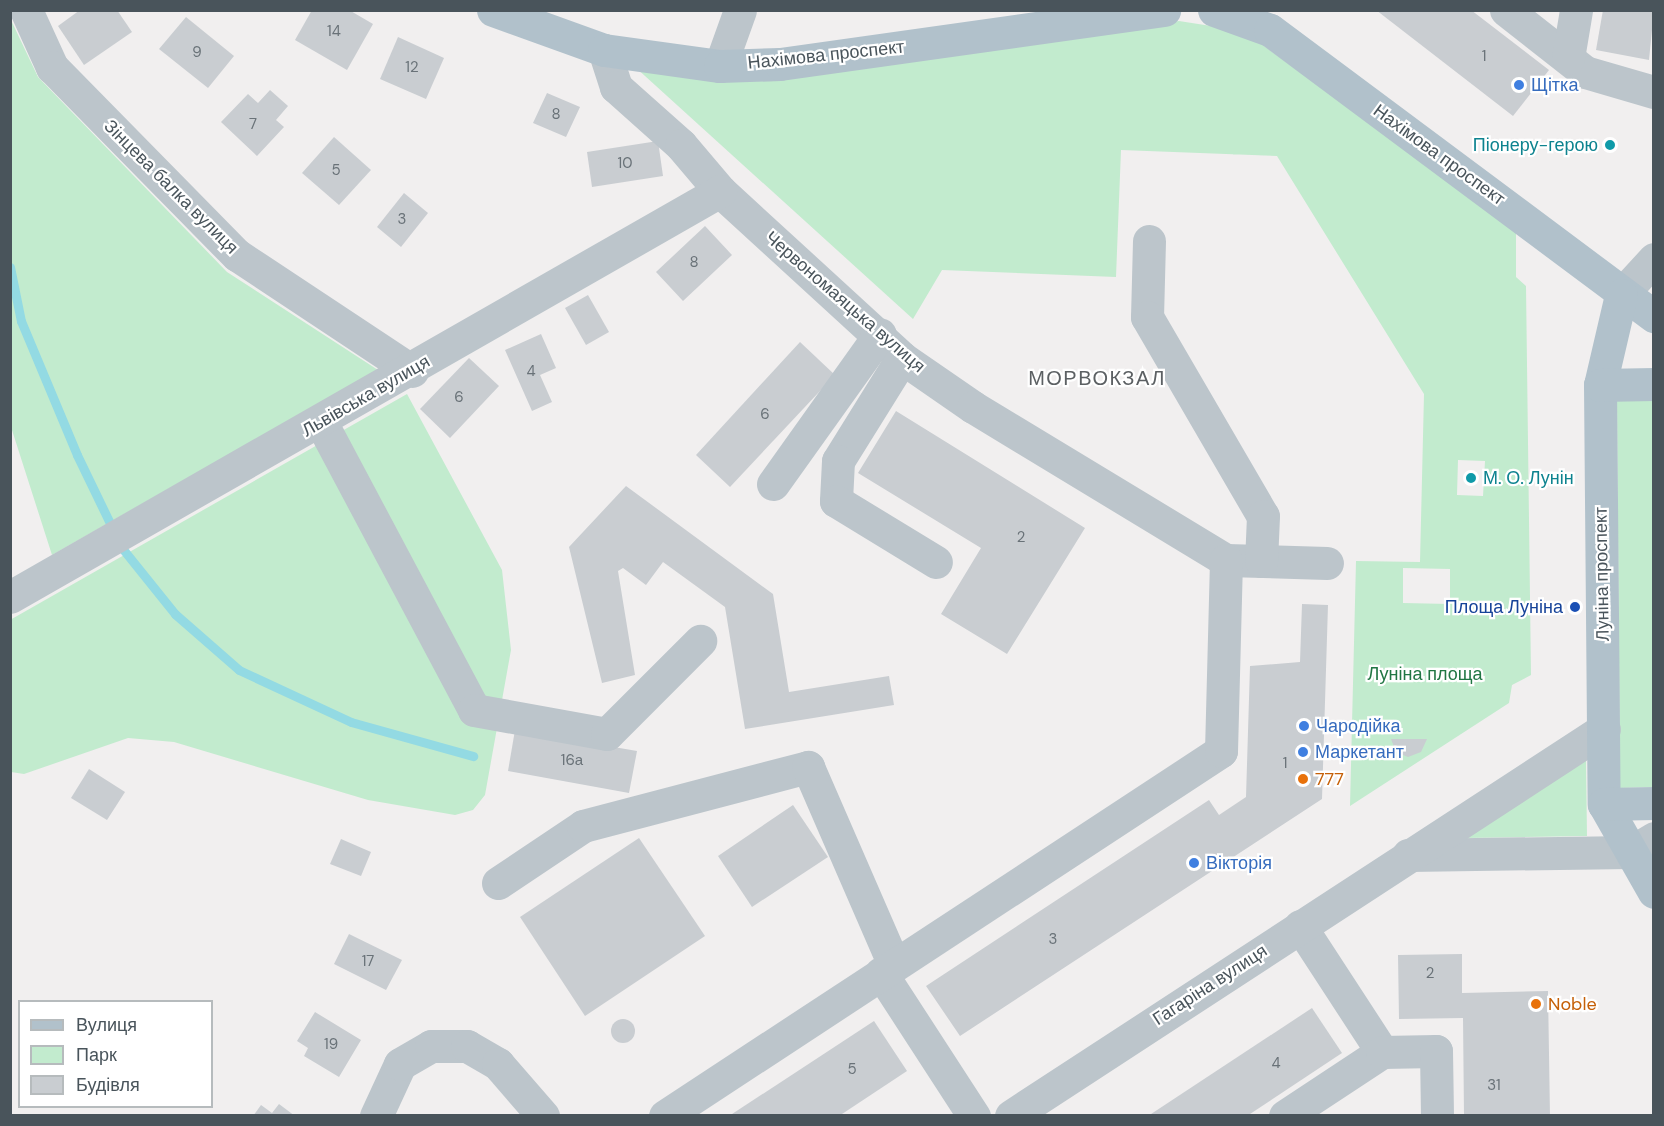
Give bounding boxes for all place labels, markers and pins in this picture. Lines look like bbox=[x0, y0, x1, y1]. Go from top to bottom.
place label: Щітка bbox=[1531, 74, 1578, 96]
marker: Щітка bbox=[1512, 78, 1526, 92]
place label: Піонеру-герою bbox=[1473, 134, 1598, 156]
marker: Піонеру-герою bbox=[1603, 138, 1617, 152]
place label: М. О. Лунін bbox=[1483, 467, 1574, 489]
marker: М. О. Лунін bbox=[1464, 471, 1478, 485]
place label: Площа Луніна bbox=[1445, 596, 1563, 618]
marker: Площа Луніна bbox=[1568, 600, 1582, 614]
place label: Чародійка bbox=[1316, 715, 1400, 737]
marker: Чародійка bbox=[1297, 719, 1311, 733]
place label: Маркетант bbox=[1315, 741, 1404, 763]
marker: Маркетант bbox=[1296, 745, 1310, 759]
place label: 777 bbox=[1315, 768, 1344, 790]
marker: 777 bbox=[1296, 772, 1310, 786]
place label: Вікторія bbox=[1206, 852, 1272, 874]
marker: Вікторія bbox=[1187, 856, 1201, 870]
place label: Noble bbox=[1548, 993, 1597, 1015]
marker: Noble bbox=[1529, 997, 1543, 1011]

